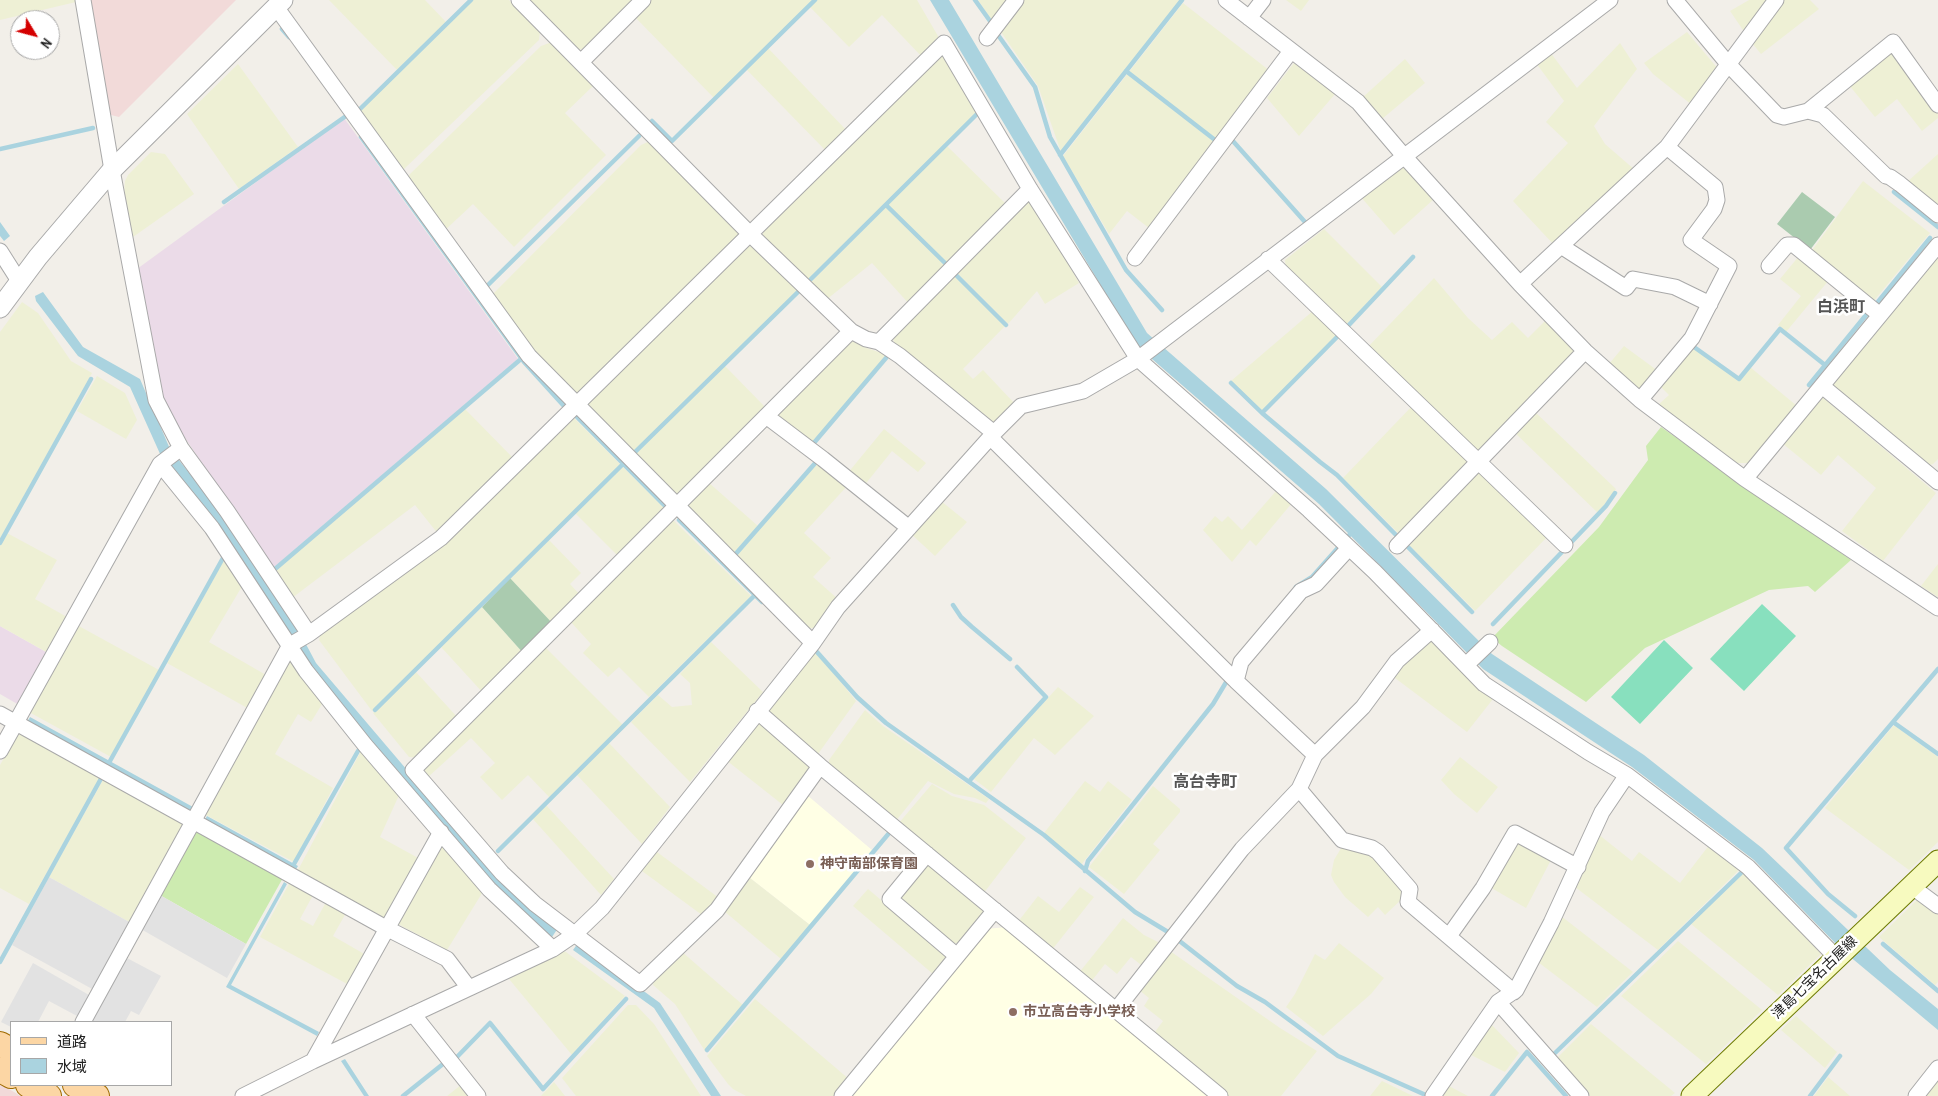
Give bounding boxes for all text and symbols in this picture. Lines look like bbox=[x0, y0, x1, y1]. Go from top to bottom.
north arrow bbox=[10, 10, 60, 60]
text: N bbox=[37, 35, 56, 52]
district label: 白浜町 bbox=[1817, 298, 1865, 318]
district label: 高台寺町 bbox=[1173, 773, 1237, 793]
place label: 神守南部保育園 bbox=[820, 856, 918, 872]
marker: 神守南部保育園 bbox=[804, 858, 816, 870]
street label: 津島七宝名古屋線 bbox=[1769, 933, 1861, 1023]
place label: 市立高台寺小学校 bbox=[1023, 1004, 1135, 1020]
marker: 市立高台寺小学校 bbox=[1007, 1006, 1019, 1018]
legend bbox=[10, 1021, 172, 1086]
text: 道路 bbox=[57, 1031, 87, 1052]
text: 水域 bbox=[57, 1056, 87, 1077]

